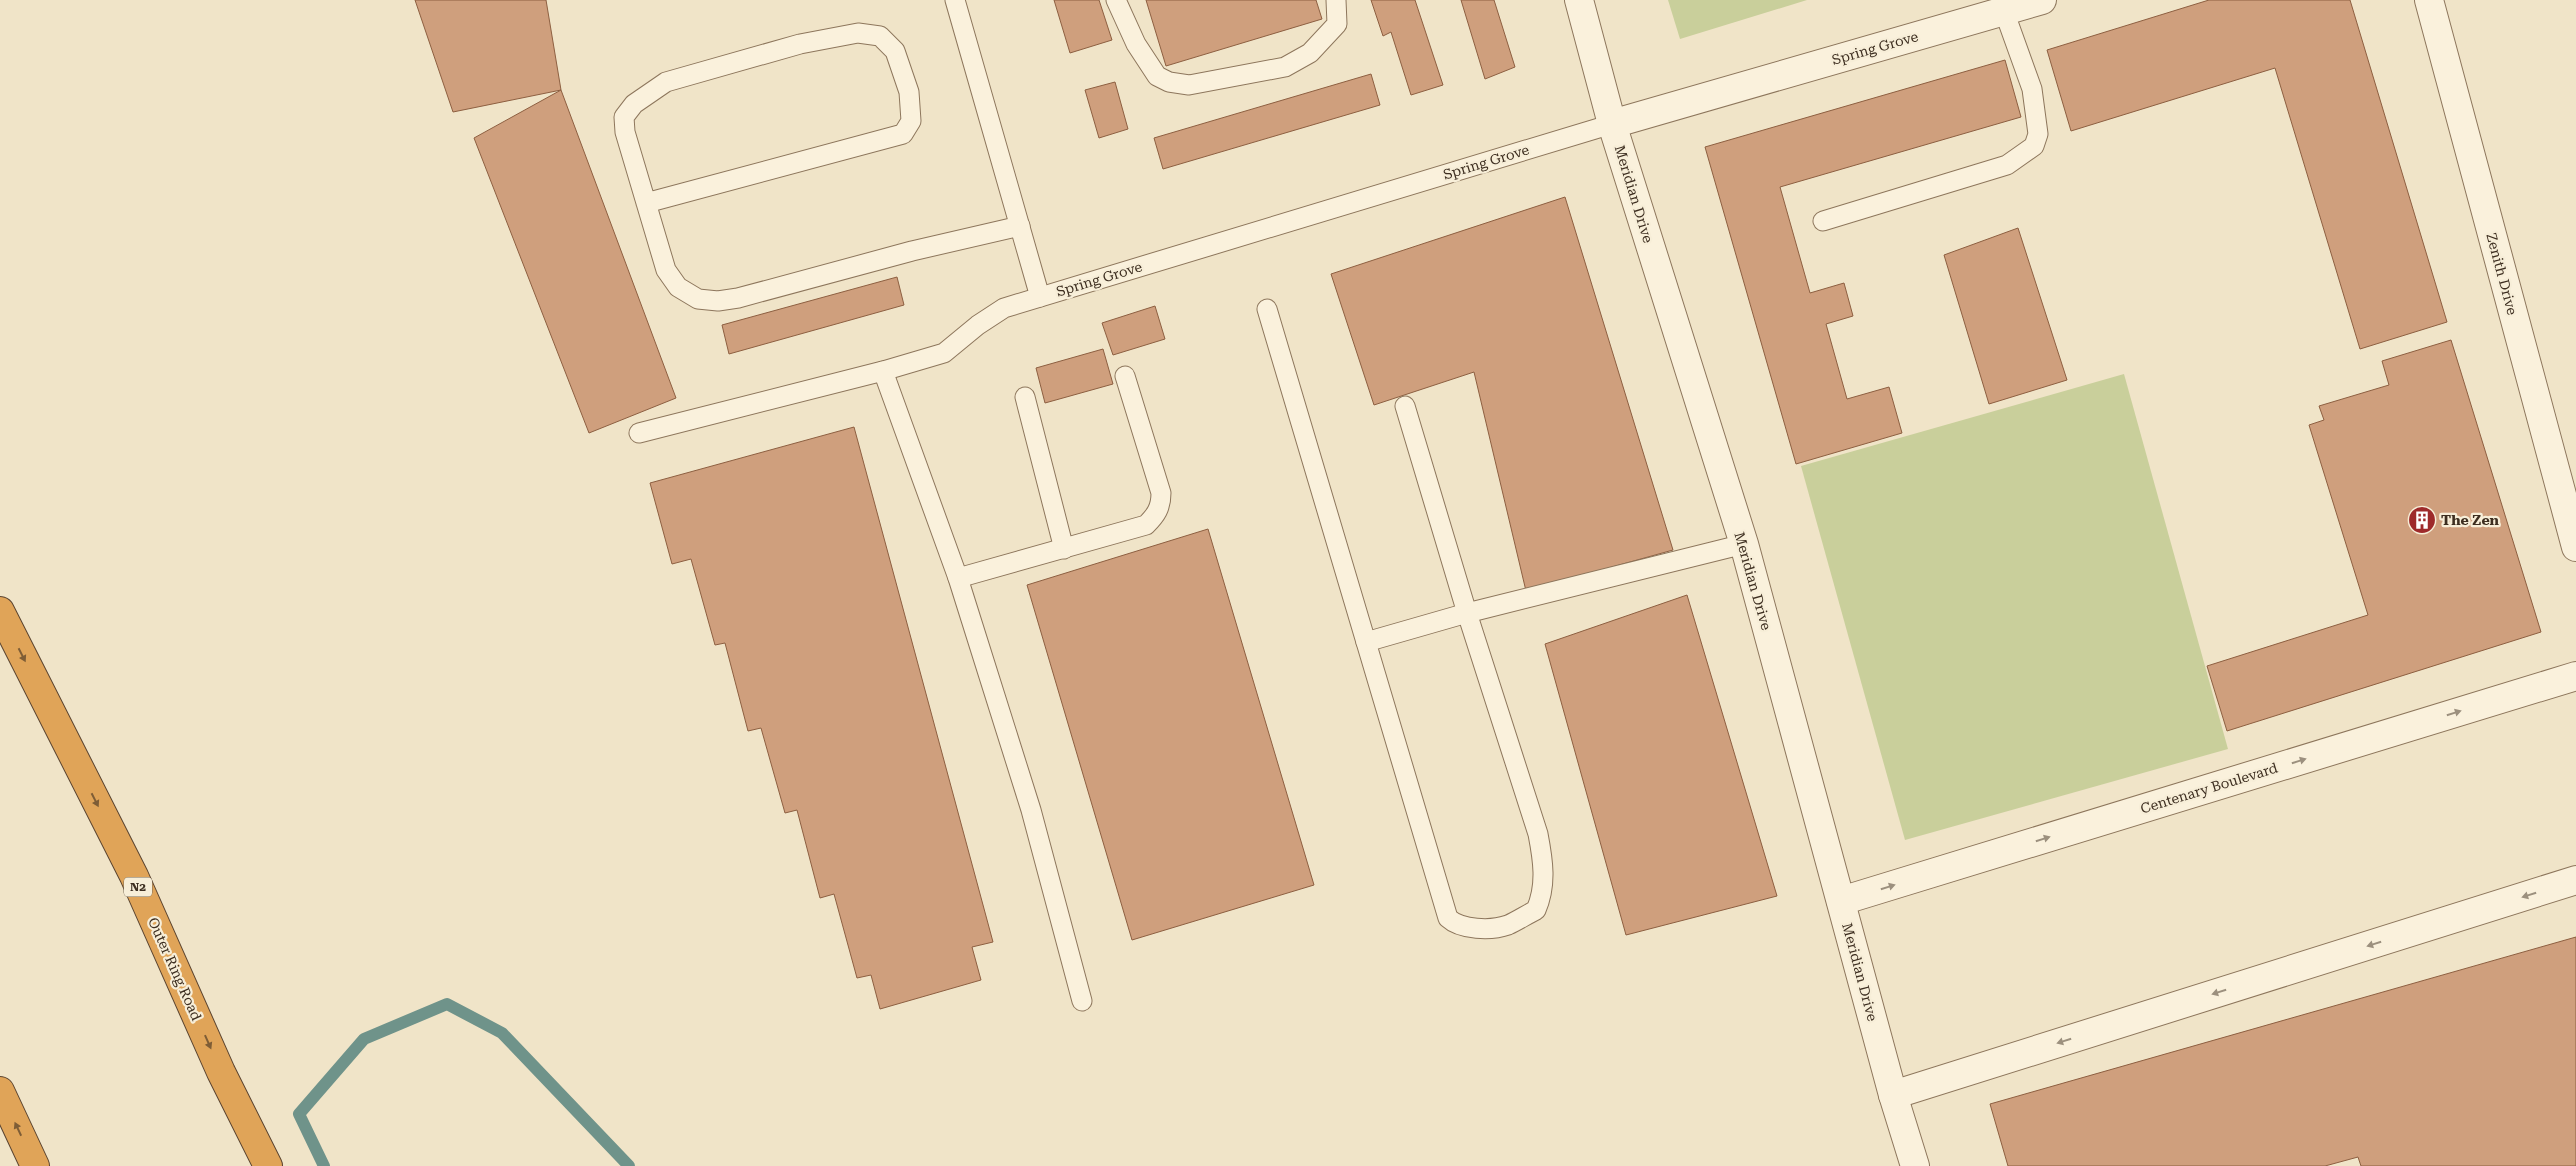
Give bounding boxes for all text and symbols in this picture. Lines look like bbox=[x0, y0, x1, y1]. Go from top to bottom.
street label: Spring Grove bbox=[1830, 28, 1920, 68]
street label: Spring Grove bbox=[1441, 141, 1531, 183]
street label: Meridian Drive bbox=[1612, 143, 1657, 245]
street label: Zenith Drive bbox=[2483, 231, 2521, 317]
street label: Spring Grove bbox=[1054, 258, 1144, 300]
building icon: The Zen bbox=[2407, 505, 2437, 535]
place label: The Zen bbox=[2441, 512, 2500, 528]
street label: Meridian Drive bbox=[1731, 530, 1775, 632]
one-way arrow bbox=[18, 648, 26, 662]
one-way arrow bbox=[2447, 709, 2462, 717]
one-way arrow bbox=[2291, 756, 2306, 764]
street label: Centenary Boulevard bbox=[2138, 759, 2280, 817]
one-way arrow bbox=[91, 793, 99, 807]
one-way arrow bbox=[2036, 835, 2051, 843]
road number: N2 bbox=[124, 878, 152, 896]
one-way arrow bbox=[1880, 882, 1895, 890]
one-way arrow bbox=[2522, 892, 2537, 899]
street label: Outer Ring Road bbox=[145, 915, 205, 1023]
street label: Meridian Drive bbox=[1839, 921, 1881, 1023]
one-way arrow bbox=[2367, 940, 2382, 948]
one-way arrow bbox=[2212, 989, 2227, 997]
one-way arrow bbox=[205, 1035, 213, 1049]
one-way arrow bbox=[2057, 1038, 2072, 1046]
one-way arrow bbox=[13, 1122, 21, 1136]

